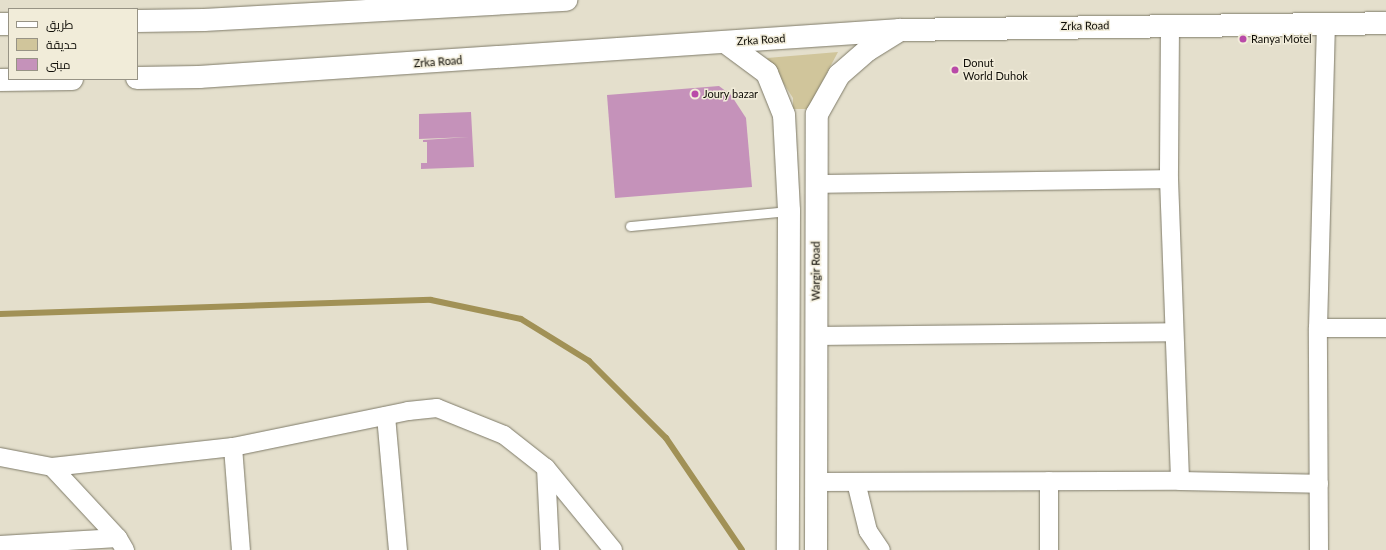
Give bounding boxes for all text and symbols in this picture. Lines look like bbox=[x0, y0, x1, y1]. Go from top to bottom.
legend bbox=[8, 8, 138, 80]
text: طريق bbox=[46, 17, 73, 32]
street label: Zrka Road bbox=[1061, 19, 1109, 33]
street label: Zrka Road bbox=[736, 32, 786, 48]
place label: Ranya Motel bbox=[1251, 32, 1312, 46]
marker: Ranya Motel bbox=[1238, 34, 1248, 44]
text: حديقة bbox=[46, 37, 77, 52]
street label: Zrka Road bbox=[413, 54, 463, 70]
text: مبنى bbox=[46, 57, 71, 72]
place label: Donut World Duhok bbox=[963, 57, 1028, 83]
marker: Donut World Duhok bbox=[950, 65, 960, 75]
place label: Joury bazar bbox=[703, 87, 758, 101]
marker: Joury bazar bbox=[690, 89, 700, 99]
street label: Wargir Road bbox=[809, 241, 823, 301]

